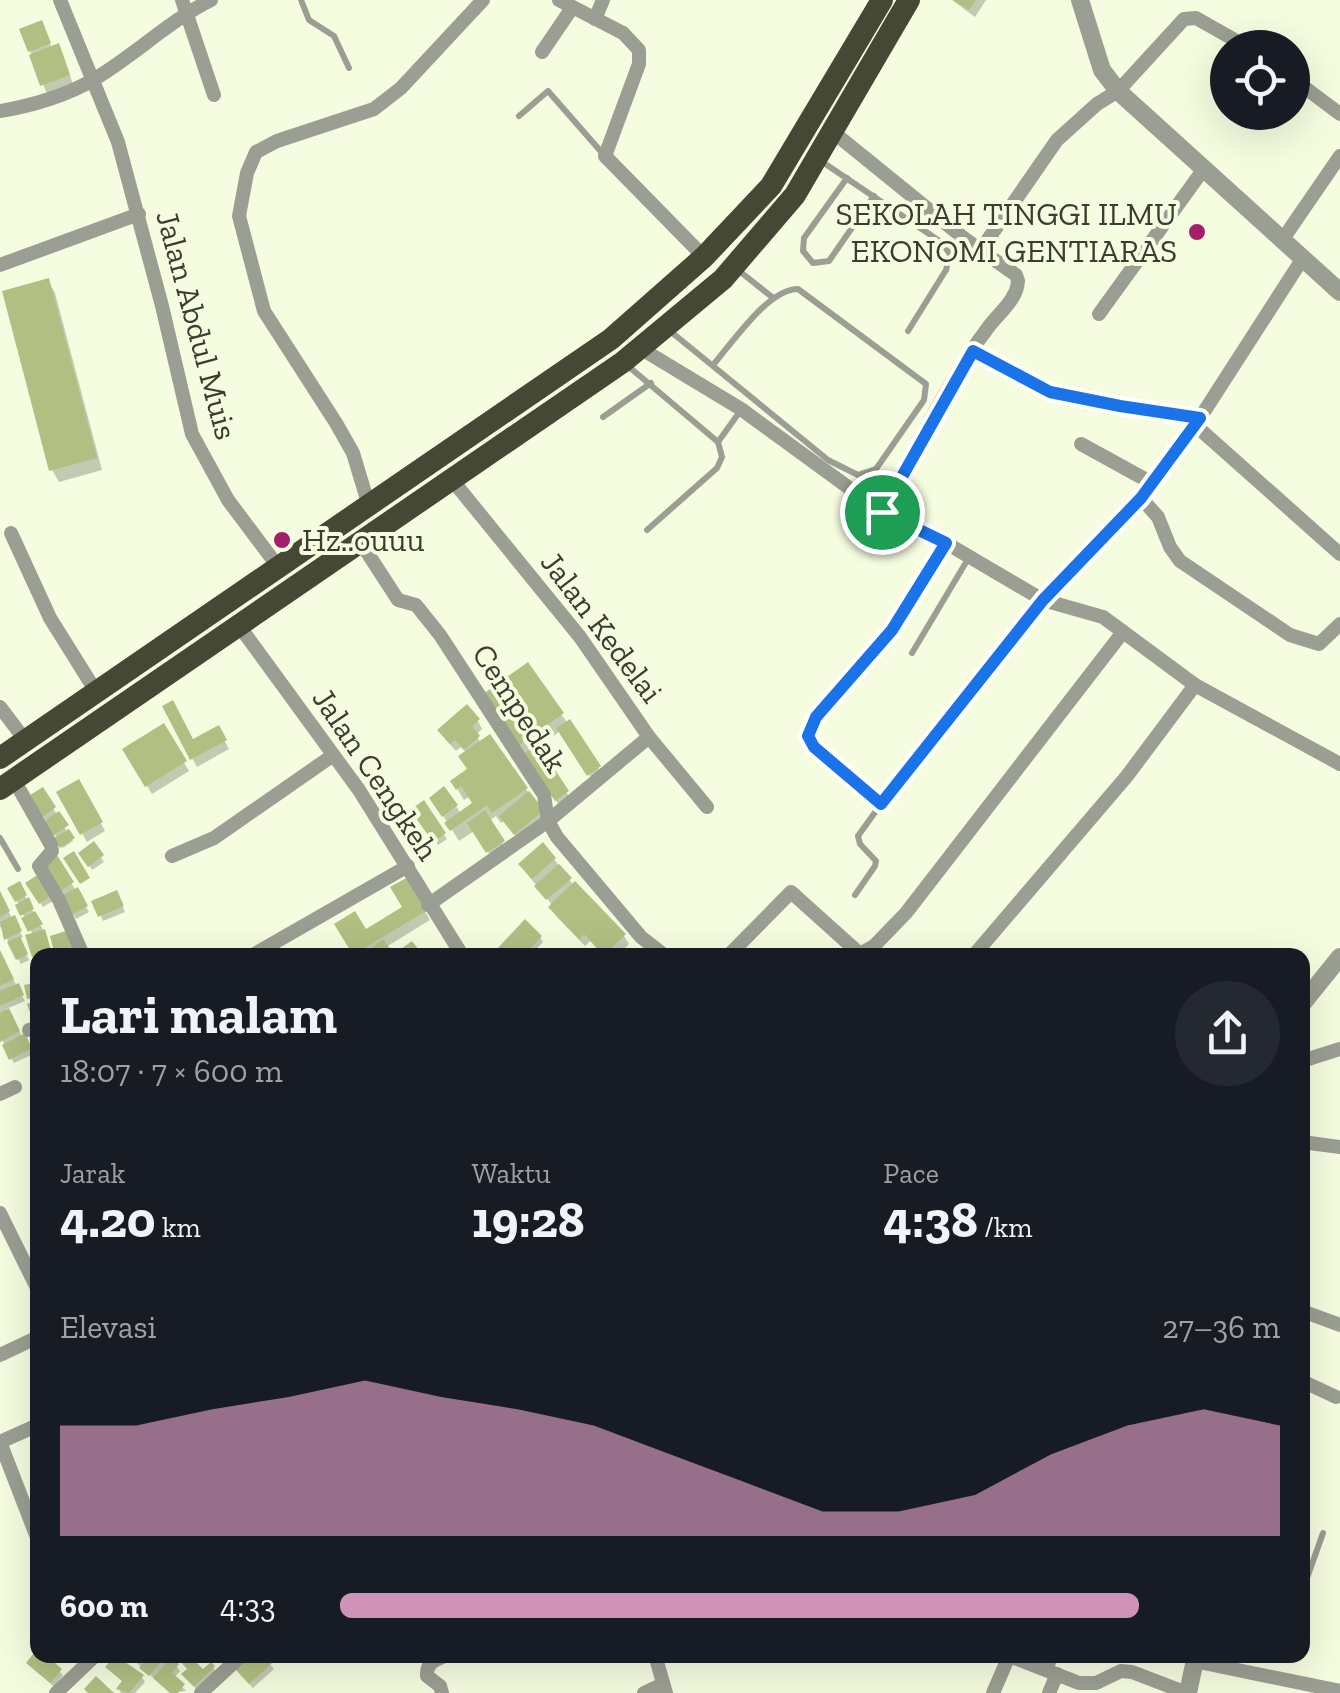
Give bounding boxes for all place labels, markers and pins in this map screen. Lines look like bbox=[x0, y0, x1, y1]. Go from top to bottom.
place label: SEKOLAH TINGGI ILMU EKONOMI GENTIARAS bbox=[836, 195, 1177, 270]
marker: SEKOLAH TINGGI ILMU EKONOMI GENTIARAS bbox=[1186, 221, 1208, 243]
pin bbox=[840, 470, 925, 555]
place label: Hz..ouuu bbox=[302, 521, 424, 559]
marker: Hz..ouuu bbox=[271, 529, 293, 551]

